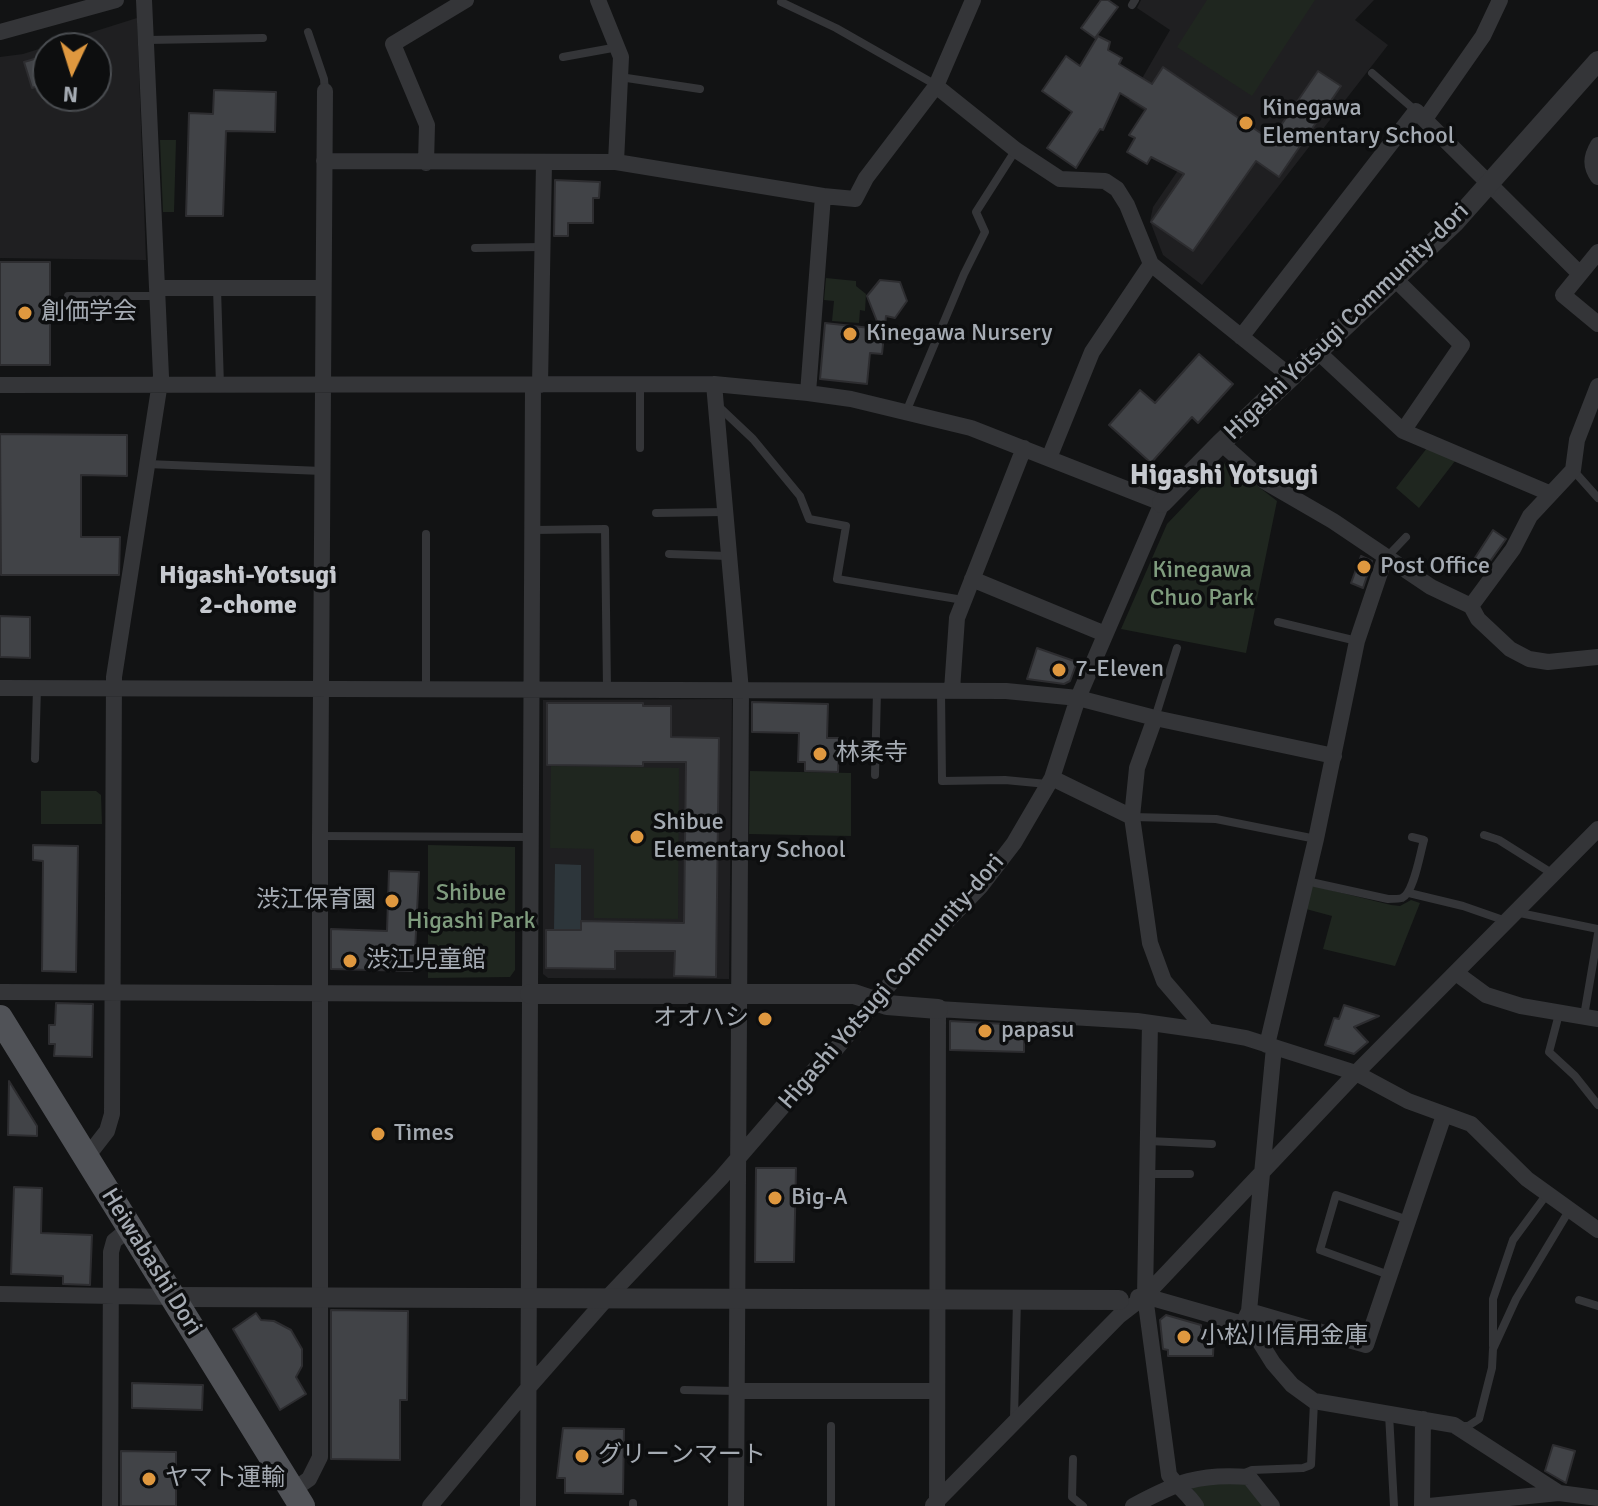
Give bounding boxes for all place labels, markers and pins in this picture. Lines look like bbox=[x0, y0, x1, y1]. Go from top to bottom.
place label: Kinegawa Elementary School bbox=[1262, 95, 1455, 151]
marker: Kinegawa Elementary School bbox=[1237, 114, 1255, 132]
place label: 創価学会 bbox=[41, 299, 137, 327]
marker: 創価学会 bbox=[16, 304, 34, 322]
place label: Kinegawa Nursery bbox=[866, 320, 1052, 348]
marker: Kinegawa Nursery bbox=[841, 325, 859, 343]
place label: Post Office bbox=[1380, 553, 1490, 581]
marker: Post Office bbox=[1355, 558, 1373, 576]
place label: 7-Eleven bbox=[1075, 656, 1164, 684]
marker: 7-Eleven bbox=[1050, 661, 1068, 679]
place label: 林柔寺 bbox=[836, 740, 908, 768]
marker: 林柔寺 bbox=[811, 745, 829, 763]
place label: Shibue Elementary School bbox=[653, 809, 846, 865]
marker: Shibue Elementary School bbox=[628, 828, 646, 846]
place label: 渋江保育園 bbox=[256, 887, 376, 915]
marker: 渋江保育園 bbox=[383, 892, 401, 910]
place label: 渋江児童館 bbox=[366, 947, 486, 975]
marker: 渋江児童館 bbox=[341, 952, 359, 970]
place label: オオハシ bbox=[653, 1005, 749, 1033]
marker: オオハシ bbox=[756, 1010, 774, 1028]
place label: papasu bbox=[1001, 1017, 1074, 1045]
marker: papasu bbox=[976, 1022, 994, 1040]
place label: Times bbox=[394, 1120, 454, 1148]
marker: Times bbox=[369, 1125, 387, 1143]
place label: Big-A bbox=[791, 1184, 848, 1212]
marker: Big-A bbox=[766, 1189, 784, 1207]
place label: 小松川信用金庫 bbox=[1200, 1323, 1368, 1351]
marker: 小松川信用金庫 bbox=[1175, 1328, 1193, 1346]
place label: グリーンマート bbox=[598, 1442, 766, 1470]
marker: グリーンマート bbox=[573, 1447, 591, 1465]
place label: ヤマト運輸 bbox=[165, 1465, 285, 1493]
marker: ヤマト運輸 bbox=[140, 1470, 158, 1488]

